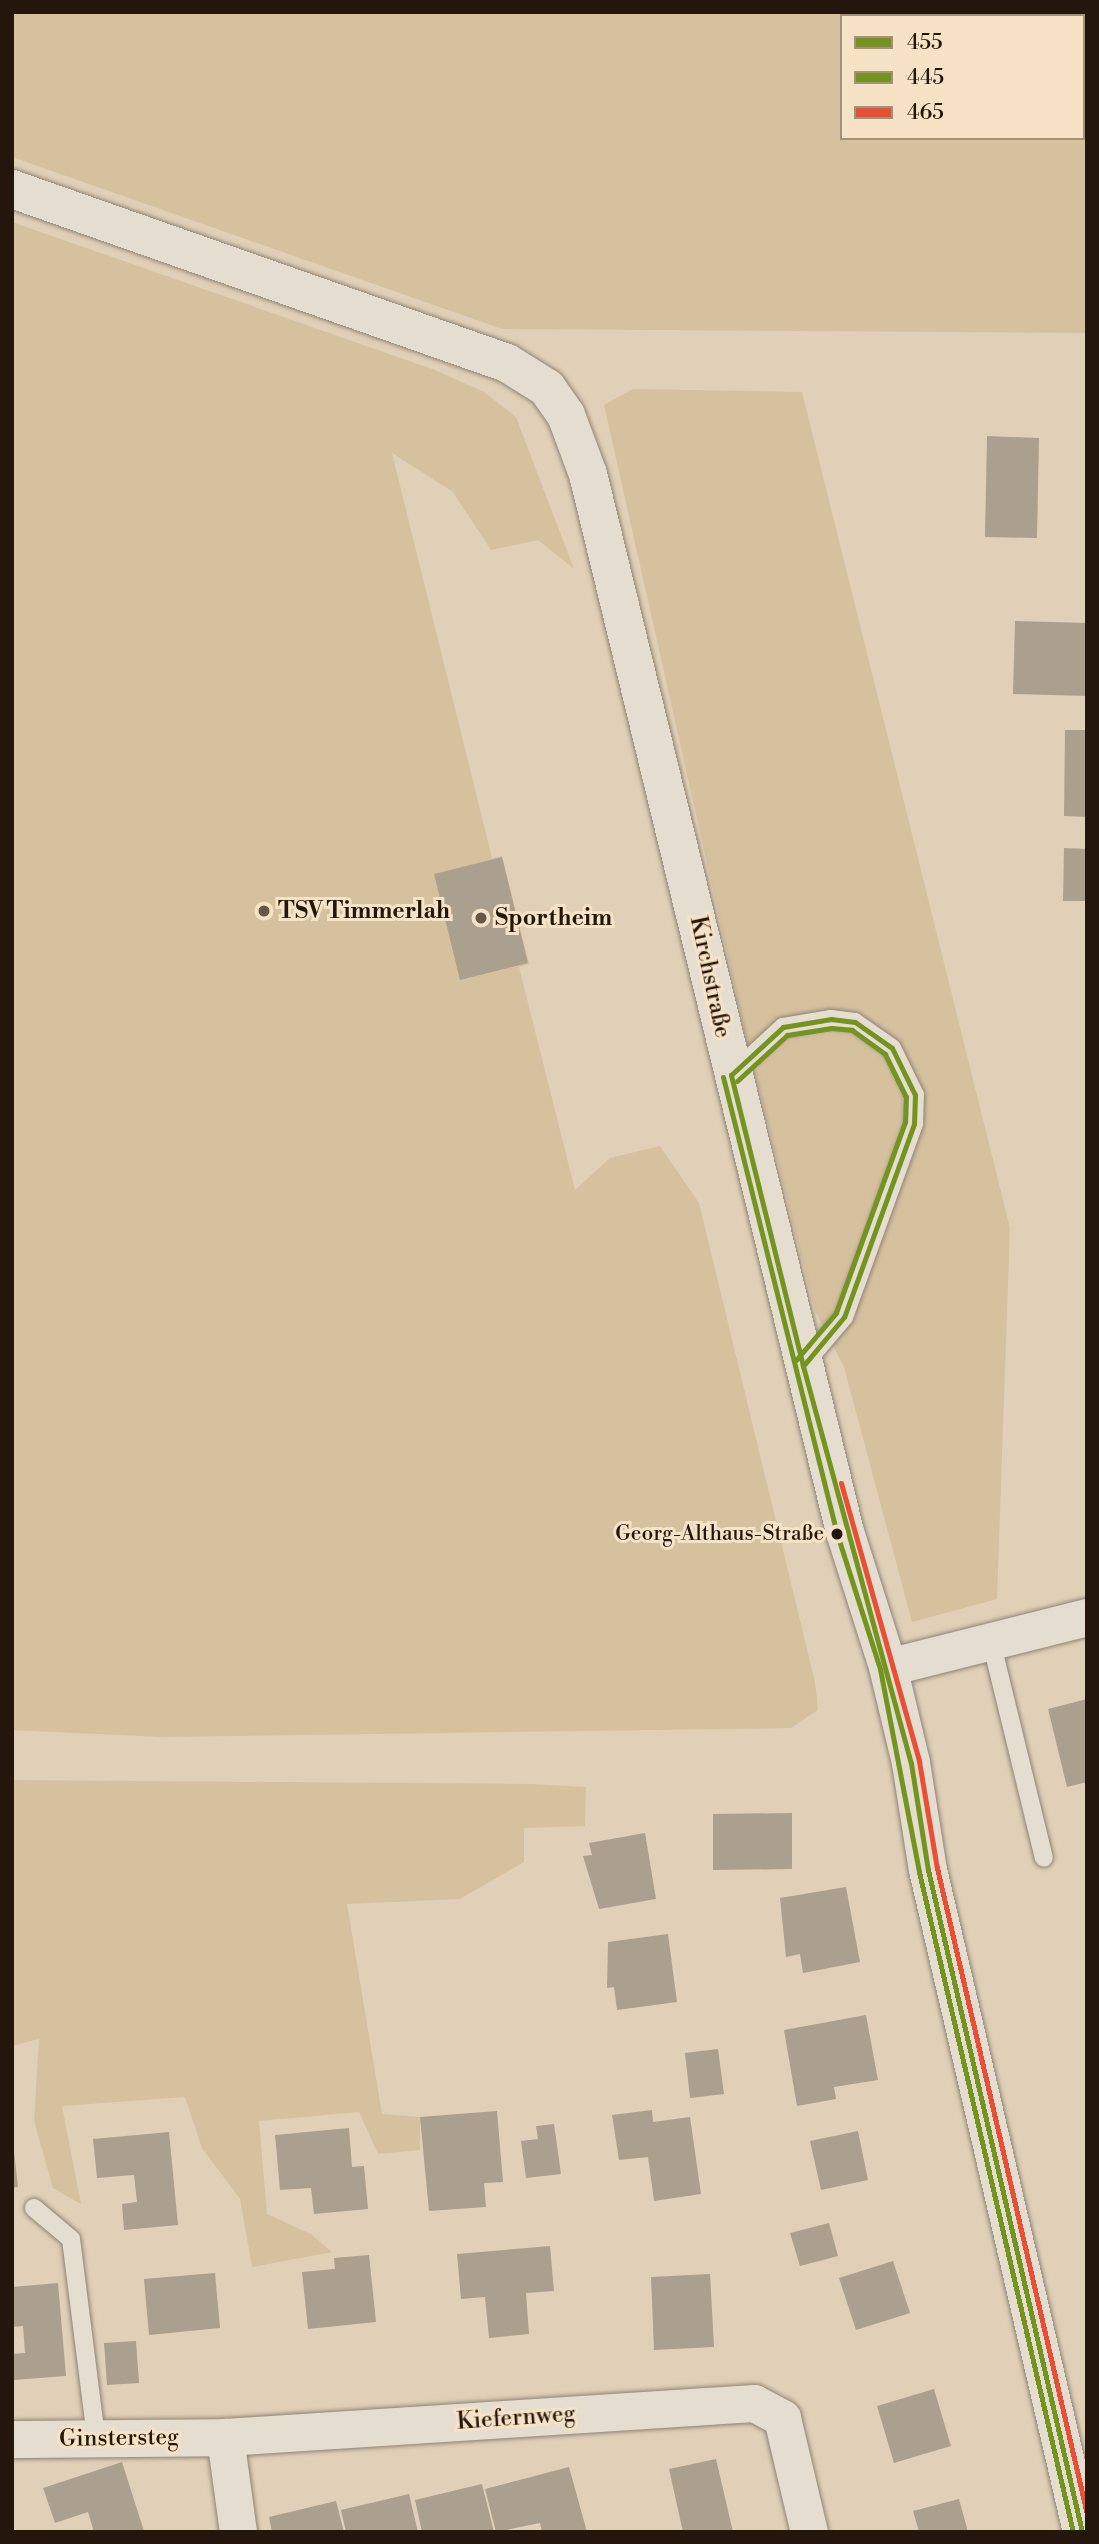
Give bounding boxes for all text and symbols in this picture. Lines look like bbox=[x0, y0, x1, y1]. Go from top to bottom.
legend bbox=[840, 14, 1085, 140]
text: 455 bbox=[907, 30, 943, 56]
text: 445 bbox=[907, 65, 944, 91]
text: 465 bbox=[907, 100, 944, 126]
place label: TSV Timmerlah bbox=[278, 897, 450, 925]
marker: TSV Timmerlah bbox=[256, 903, 272, 919]
place label: Sportheim bbox=[495, 904, 612, 932]
marker: Sportheim bbox=[473, 910, 489, 926]
street label: Kirchstraße bbox=[684, 914, 736, 1040]
place label: Georg-Althaus-Straße bbox=[615, 1521, 824, 1547]
marker: Georg-Althaus-Straße bbox=[830, 1527, 844, 1541]
street label: Kiefernweg bbox=[456, 2400, 576, 2436]
street label: Ginstersteg bbox=[59, 2423, 179, 2453]

